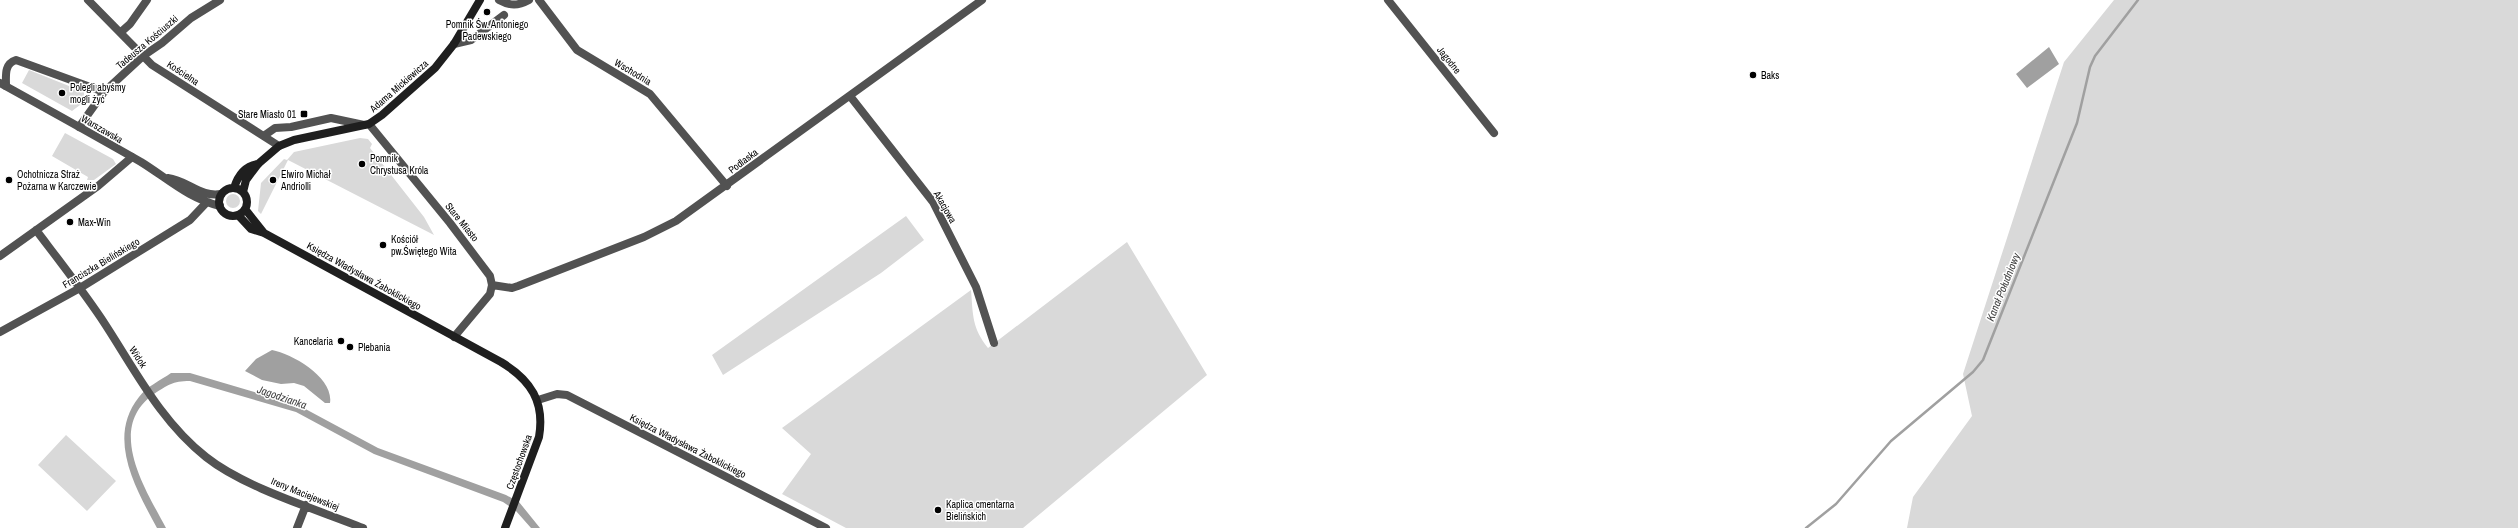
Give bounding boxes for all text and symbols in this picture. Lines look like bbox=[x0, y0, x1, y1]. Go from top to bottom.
marker: Pomnik Św. Antoniego Padewskiego bbox=[482, 7, 492, 17]
street label: Tadeusza Kościuszki bbox=[113, 12, 181, 72]
place label: Pomnik Św. Antoniego Padewskiego bbox=[446, 18, 529, 43]
street label: Jagodne bbox=[1434, 44, 1464, 77]
street label: Wschodnia bbox=[612, 56, 654, 88]
street label: Adama Mickiewicza bbox=[366, 57, 431, 116]
street label: Kościelna bbox=[164, 58, 202, 88]
place label: Baks bbox=[1761, 69, 1779, 82]
marker: Baks bbox=[1748, 70, 1758, 80]
place label: Polegli abyśmy mogli żyć bbox=[70, 81, 126, 106]
marker: Polegli abyśmy mogli żyć bbox=[57, 88, 67, 98]
place label: Stare Miasto 01 bbox=[238, 108, 296, 121]
marker: Stare Miasto 01 bbox=[299, 109, 309, 119]
street label: Warszawska bbox=[79, 112, 126, 146]
street label: Podlaska bbox=[726, 145, 761, 176]
place label: Pomnik Chrystusa Króla bbox=[370, 152, 429, 177]
marker: Pomnik Chrystusa Króla bbox=[357, 159, 367, 169]
place label: Ochotnicza Straż Pożarna w Karczewie bbox=[17, 168, 97, 193]
place label: Elwiro Michał Andriolli bbox=[280, 168, 331, 193]
marker: Ochotnicza Straż Pożarna w Karczewie bbox=[4, 175, 14, 185]
marker: Elwiro Michał Andriolli bbox=[268, 175, 278, 185]
street label: Akacjowa bbox=[930, 188, 960, 226]
street label: Stare Miasto bbox=[442, 200, 482, 244]
place label: Max-Win bbox=[78, 216, 111, 229]
marker: Max-Win bbox=[65, 217, 75, 227]
place label: Kościół pw.Świętego Wita bbox=[391, 233, 457, 258]
street label: Franciszka Bielińskiego bbox=[60, 235, 142, 291]
street label: Księdza Władysława Żaboklickiego bbox=[304, 239, 424, 313]
marker: Kościół pw.Świętego Wita bbox=[378, 240, 388, 250]
water label: Kanał Południowy bbox=[1983, 250, 2023, 323]
place label: Kancelaria bbox=[294, 335, 333, 348]
marker: Kancelaria bbox=[336, 336, 346, 346]
place label: Plebania bbox=[358, 341, 391, 354]
marker: Plebania bbox=[345, 342, 355, 352]
street label: Widok bbox=[126, 344, 150, 371]
water label: Jagodzianka bbox=[255, 382, 308, 412]
street label: Księdza Władysława Żaboklickiego bbox=[628, 411, 749, 481]
street label: Częstochowska bbox=[503, 432, 535, 491]
street label: Ireny Maciejewskiej bbox=[269, 474, 341, 514]
place label: Kaplica cmentarna Bielińskich bbox=[946, 498, 1015, 523]
marker: Kaplica cmentarna Bielińskich bbox=[933, 505, 943, 515]

